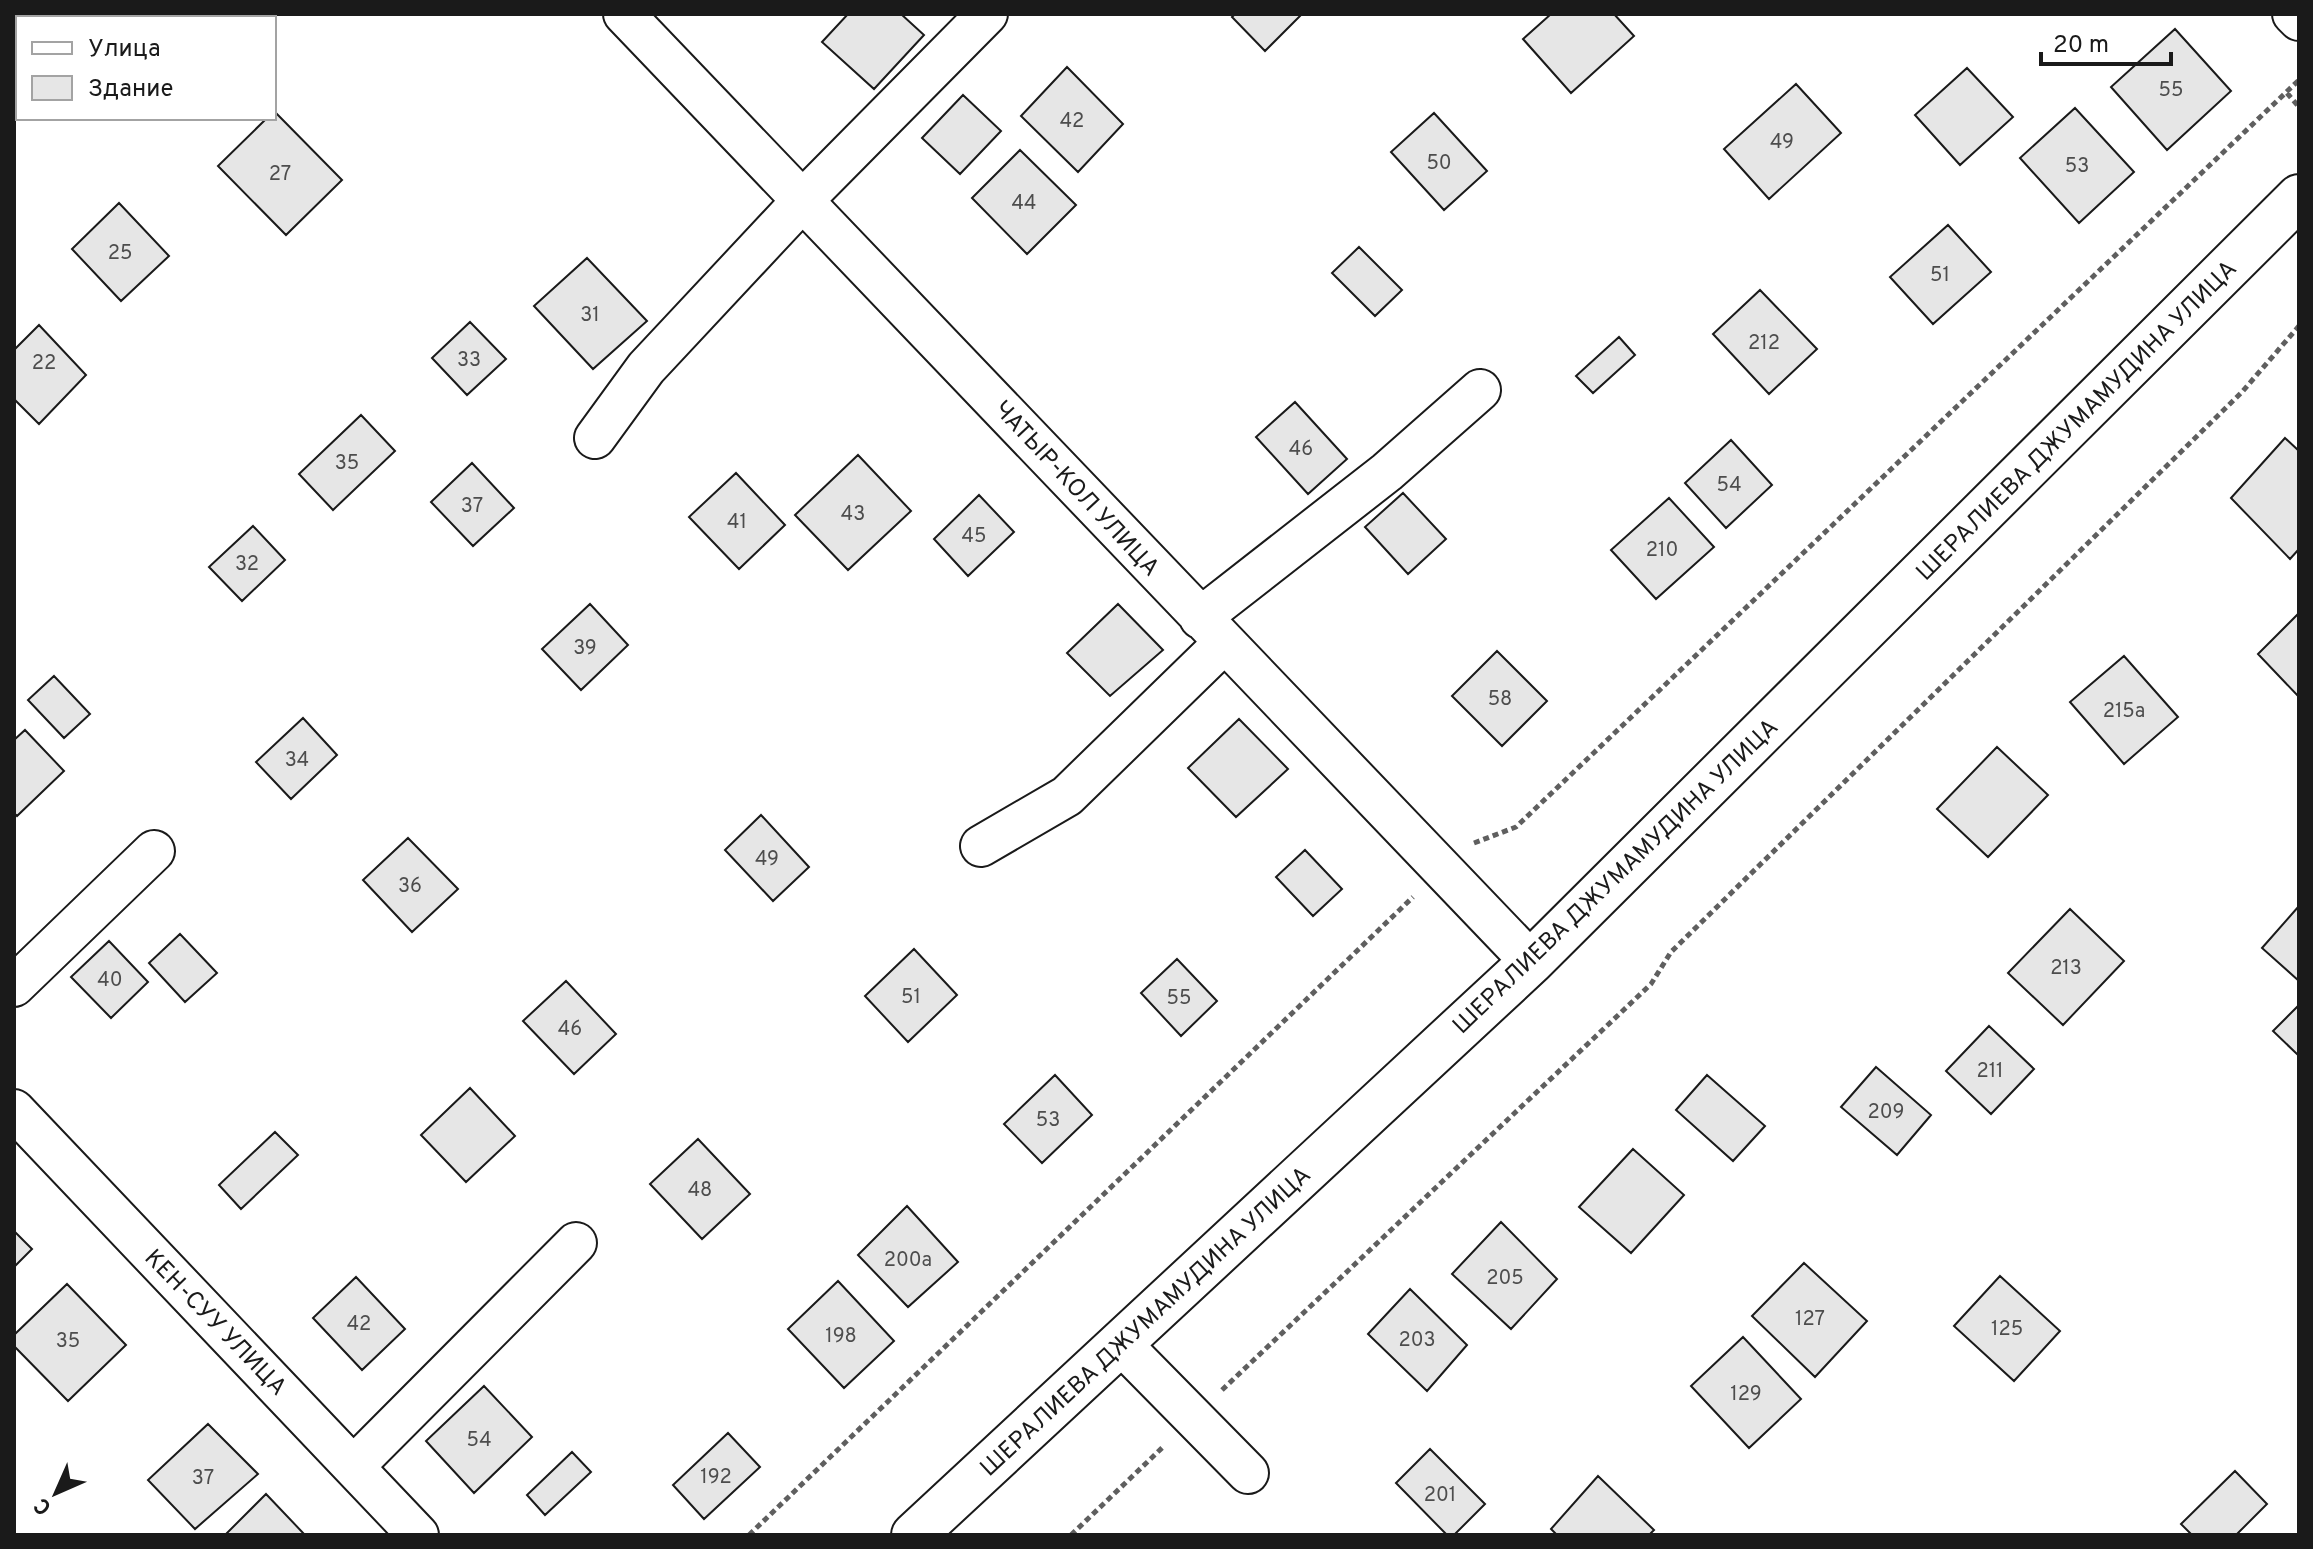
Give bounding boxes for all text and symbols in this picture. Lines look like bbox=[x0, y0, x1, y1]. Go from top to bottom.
legend bbox=[16, 16, 276, 120]
scale bar bbox=[2041, 16, 2171, 66]
text: 20 m bbox=[2053, 31, 2109, 61]
text: Улица bbox=[88, 35, 161, 65]
text: Здание bbox=[88, 75, 174, 105]
house number: 55 bbox=[2159, 78, 2183, 104]
house number: 42 bbox=[1060, 109, 1084, 135]
house number: 49 bbox=[1770, 130, 1794, 156]
house number: 50 bbox=[1426, 151, 1452, 177]
house number: 53 bbox=[2065, 154, 2089, 180]
house number: 27 bbox=[269, 162, 291, 188]
house number: 44 bbox=[1012, 191, 1036, 217]
house number: 25 bbox=[108, 241, 132, 267]
street label: ШЕРАЛИЕВА ДЖУМАМУДИНА УЛИЦА bbox=[1911, 255, 2244, 588]
house number: 51 bbox=[1930, 263, 1950, 289]
house number: 31 bbox=[580, 303, 600, 329]
house number: 212 bbox=[1748, 331, 1780, 357]
house number: 33 bbox=[457, 348, 481, 374]
house number: 22 bbox=[32, 351, 56, 377]
street label: ЧАТЫР-КОЛ УЛИЦА bbox=[986, 395, 1165, 584]
house number: 46 bbox=[1289, 437, 1313, 463]
house number: 35 bbox=[335, 451, 359, 477]
house number: 54 bbox=[1716, 473, 1742, 499]
house number: 37 bbox=[461, 494, 483, 520]
house number: 43 bbox=[841, 502, 865, 528]
house number: 41 bbox=[727, 510, 747, 536]
house number: 45 bbox=[962, 524, 986, 550]
house number: 210 bbox=[1646, 538, 1678, 564]
house number: 32 bbox=[235, 552, 259, 578]
house number: 39 bbox=[573, 636, 597, 662]
house number: 58 bbox=[1488, 687, 1512, 713]
house number: 215а bbox=[2103, 699, 2145, 725]
street label: ШЕРАЛИЕВА ДЖУМАМУДИНА УЛИЦА bbox=[1447, 713, 1786, 1042]
house number: 34 bbox=[285, 748, 309, 774]
house number: 49 bbox=[755, 847, 779, 873]
house number: 36 bbox=[398, 874, 422, 900]
house number: 213 bbox=[2050, 956, 2082, 982]
house number: 40 bbox=[97, 968, 123, 994]
house number: 51 bbox=[901, 985, 921, 1011]
house number: 55 bbox=[1167, 986, 1191, 1012]
house number: 46 bbox=[558, 1017, 582, 1043]
house number: 211 bbox=[1976, 1059, 2004, 1085]
house number: 209 bbox=[1867, 1100, 1905, 1126]
house number: 53 bbox=[1036, 1108, 1060, 1134]
street label: ШЕРАЛИЕВА ДЖУМАМУДИНА УЛИЦА bbox=[975, 1161, 1318, 1484]
house number: 48 bbox=[688, 1178, 712, 1204]
street label: КЕН-СУУ УЛИЦА bbox=[137, 1244, 292, 1403]
house number: 200а bbox=[884, 1248, 932, 1274]
house number: 205 bbox=[1486, 1266, 1524, 1292]
house number: 127 bbox=[1795, 1307, 1825, 1333]
house number: 42 bbox=[347, 1312, 371, 1338]
house number: 125 bbox=[1991, 1317, 2023, 1343]
house number: 198 bbox=[825, 1324, 857, 1350]
house number: 203 bbox=[1398, 1328, 1436, 1354]
house number: 35 bbox=[56, 1329, 80, 1355]
house number: 129 bbox=[1730, 1382, 1762, 1408]
house number: 54 bbox=[466, 1428, 492, 1454]
north arrow bbox=[16, 1453, 96, 1533]
house number: 192 bbox=[700, 1465, 732, 1491]
house number: 37 bbox=[192, 1466, 214, 1492]
house number: 201 bbox=[1424, 1483, 1456, 1509]
text: С bbox=[29, 1491, 58, 1520]

